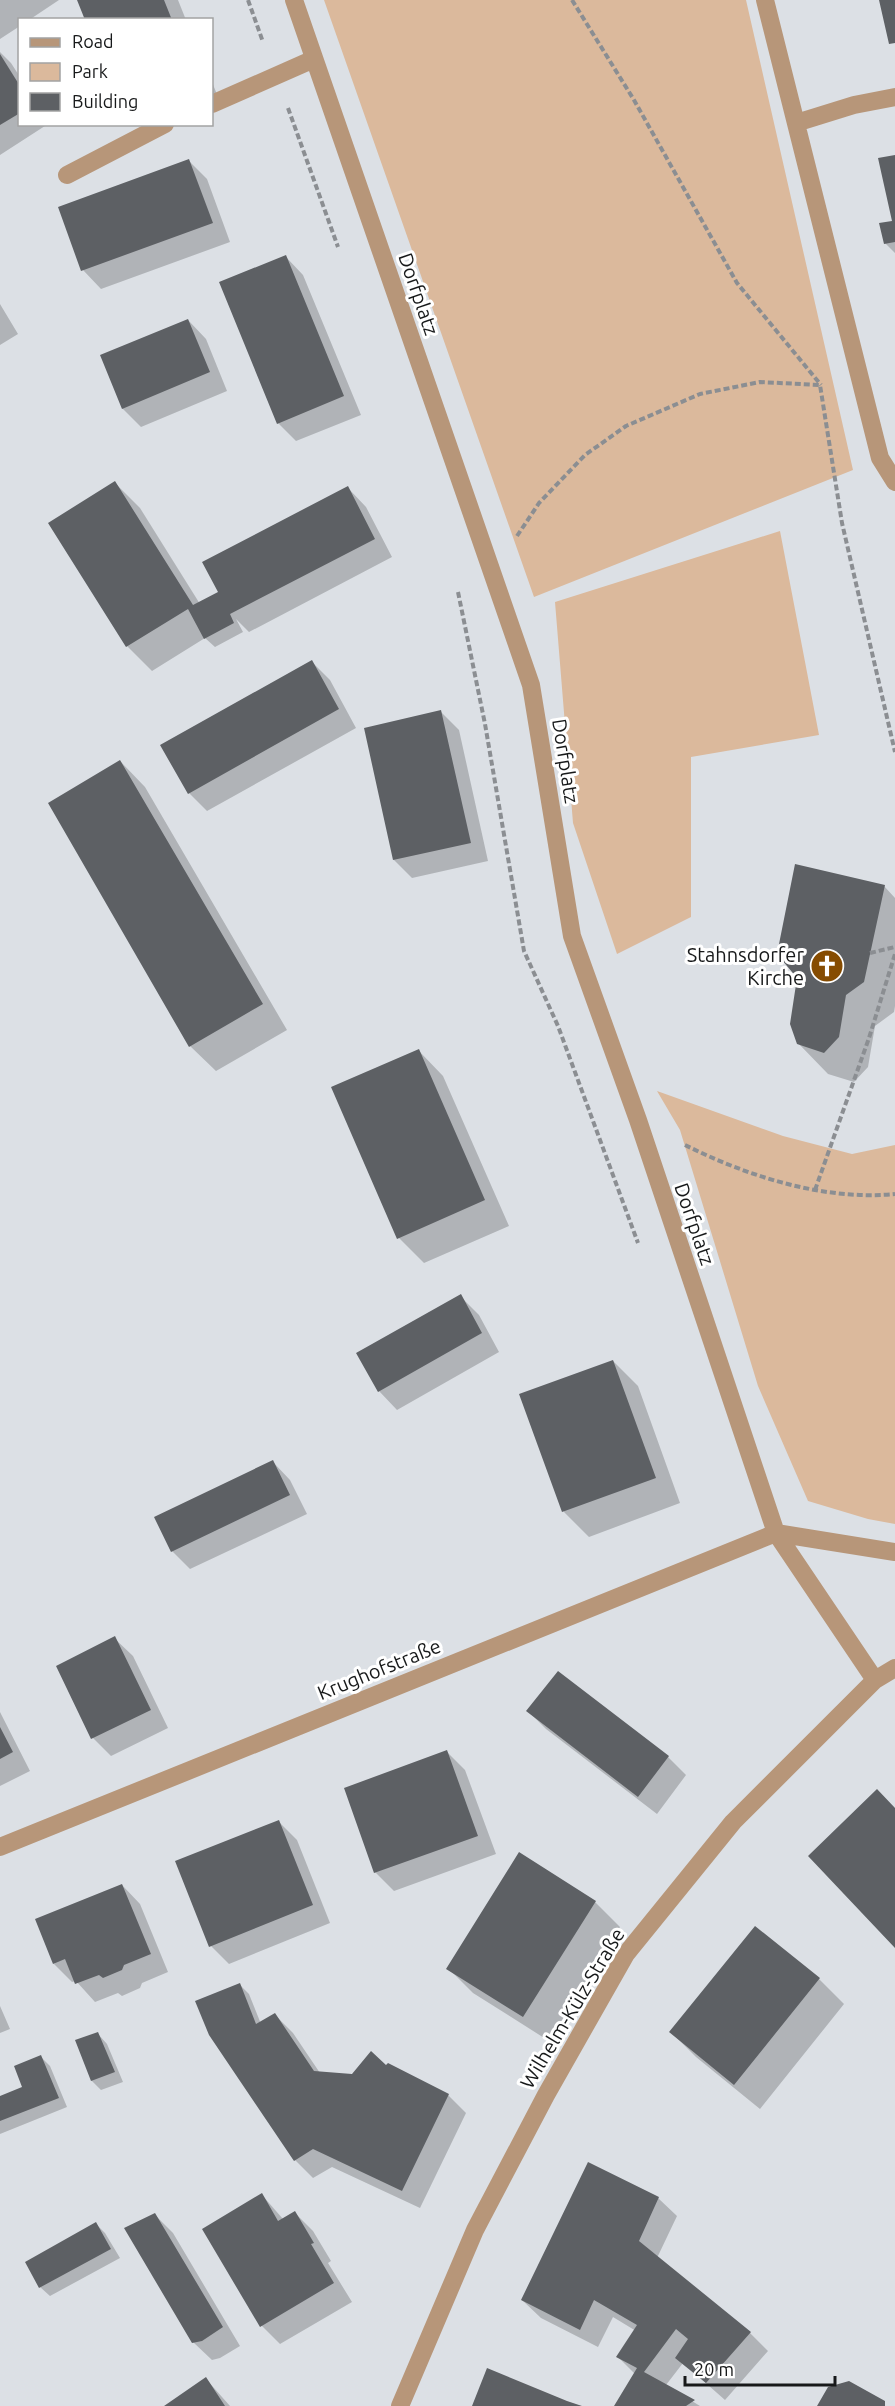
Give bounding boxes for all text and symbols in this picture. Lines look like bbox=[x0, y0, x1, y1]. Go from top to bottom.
legend bbox=[18, 18, 213, 126]
text: Road bbox=[72, 31, 114, 51]
text: Park bbox=[72, 61, 108, 81]
text: Building bbox=[72, 91, 138, 111]
street label: Dorfplatz bbox=[394, 250, 444, 338]
street label: Dorfplatz bbox=[548, 717, 584, 805]
place label: Stahnsdorfer Kirche bbox=[687, 943, 804, 989]
church icon: Stahnsdorfer Kirche bbox=[809, 948, 845, 984]
street label: Dorfplatz bbox=[670, 1180, 720, 1268]
street label: Krughofstraße bbox=[314, 1634, 444, 1704]
street label: Wilhelm-Külz-Straße bbox=[515, 1924, 629, 2092]
scale bar bbox=[685, 2349, 835, 2387]
text: 20 m bbox=[694, 2359, 734, 2379]

